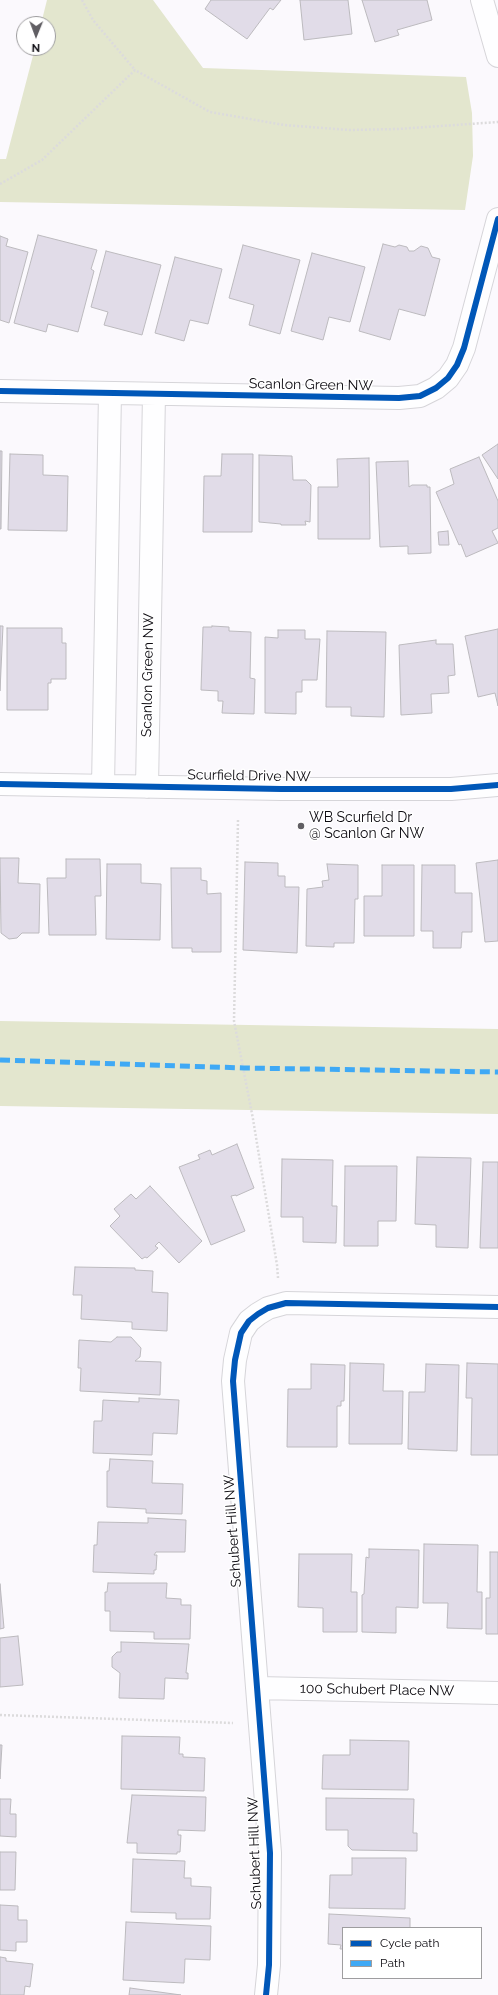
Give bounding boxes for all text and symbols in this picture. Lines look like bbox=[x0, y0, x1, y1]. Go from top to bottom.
north arrow bbox=[16, 16, 56, 56]
text: N bbox=[31, 41, 40, 54]
street label: Scanlon Green NW bbox=[249, 376, 373, 394]
street label: Scanlon Green NW bbox=[139, 613, 157, 737]
street label: Scurfield Drive NW bbox=[187, 767, 311, 785]
place label: WB Scurfield Dr @ Scanlon Gr NW bbox=[309, 810, 424, 842]
marker: WB Scurfield Dr @ Scanlon Gr NW bbox=[296, 821, 306, 831]
street label: Schubert Hill NW bbox=[221, 1474, 245, 1588]
street label: 100 Schubert Place NW bbox=[300, 1680, 454, 1700]
street label: Schubert Hill NW bbox=[245, 1796, 265, 1910]
legend bbox=[342, 1927, 482, 1979]
text: Cycle path bbox=[380, 1936, 439, 1950]
text: Path bbox=[380, 1956, 405, 1970]

